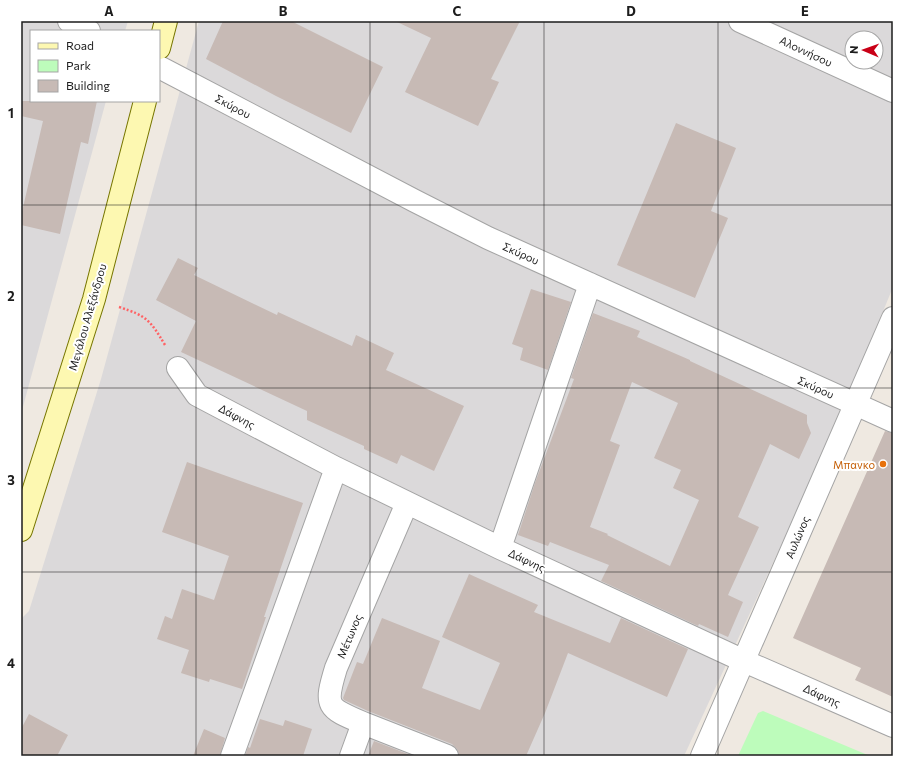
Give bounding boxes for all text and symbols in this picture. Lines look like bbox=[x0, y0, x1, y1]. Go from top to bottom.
text: A bbox=[104, 3, 114, 19]
text: B bbox=[279, 3, 288, 19]
text: C bbox=[453, 3, 462, 19]
text: D bbox=[626, 3, 636, 19]
text: E bbox=[801, 3, 809, 19]
legend bbox=[30, 30, 160, 102]
north arrow bbox=[844, 30, 884, 70]
street label: Αλοννήσου bbox=[778, 33, 834, 69]
text: Road bbox=[66, 38, 94, 52]
text: N bbox=[847, 45, 860, 54]
text: Park bbox=[66, 58, 92, 72]
text: Building bbox=[66, 78, 110, 92]
street label: Σκύρου bbox=[213, 91, 253, 121]
text: 1 bbox=[8, 105, 14, 121]
street label: Σκύρου bbox=[501, 239, 541, 267]
street label: Μεγάλου Αλεξάνδρου bbox=[65, 262, 109, 372]
text: 2 bbox=[7, 288, 15, 304]
street label: Σκύρου bbox=[796, 373, 836, 401]
street label: Δάφνης bbox=[217, 401, 257, 431]
place label: Μπανκο bbox=[833, 458, 875, 471]
marker: Μπανκο bbox=[878, 459, 888, 469]
text: 3 bbox=[7, 472, 15, 488]
street label: Αυλώνος bbox=[782, 514, 812, 560]
street label: Δάφνης bbox=[506, 546, 548, 574]
street label: Μέτωνος bbox=[334, 612, 364, 660]
text: 4 bbox=[7, 655, 15, 671]
street label: Δάφνης bbox=[801, 681, 843, 709]

